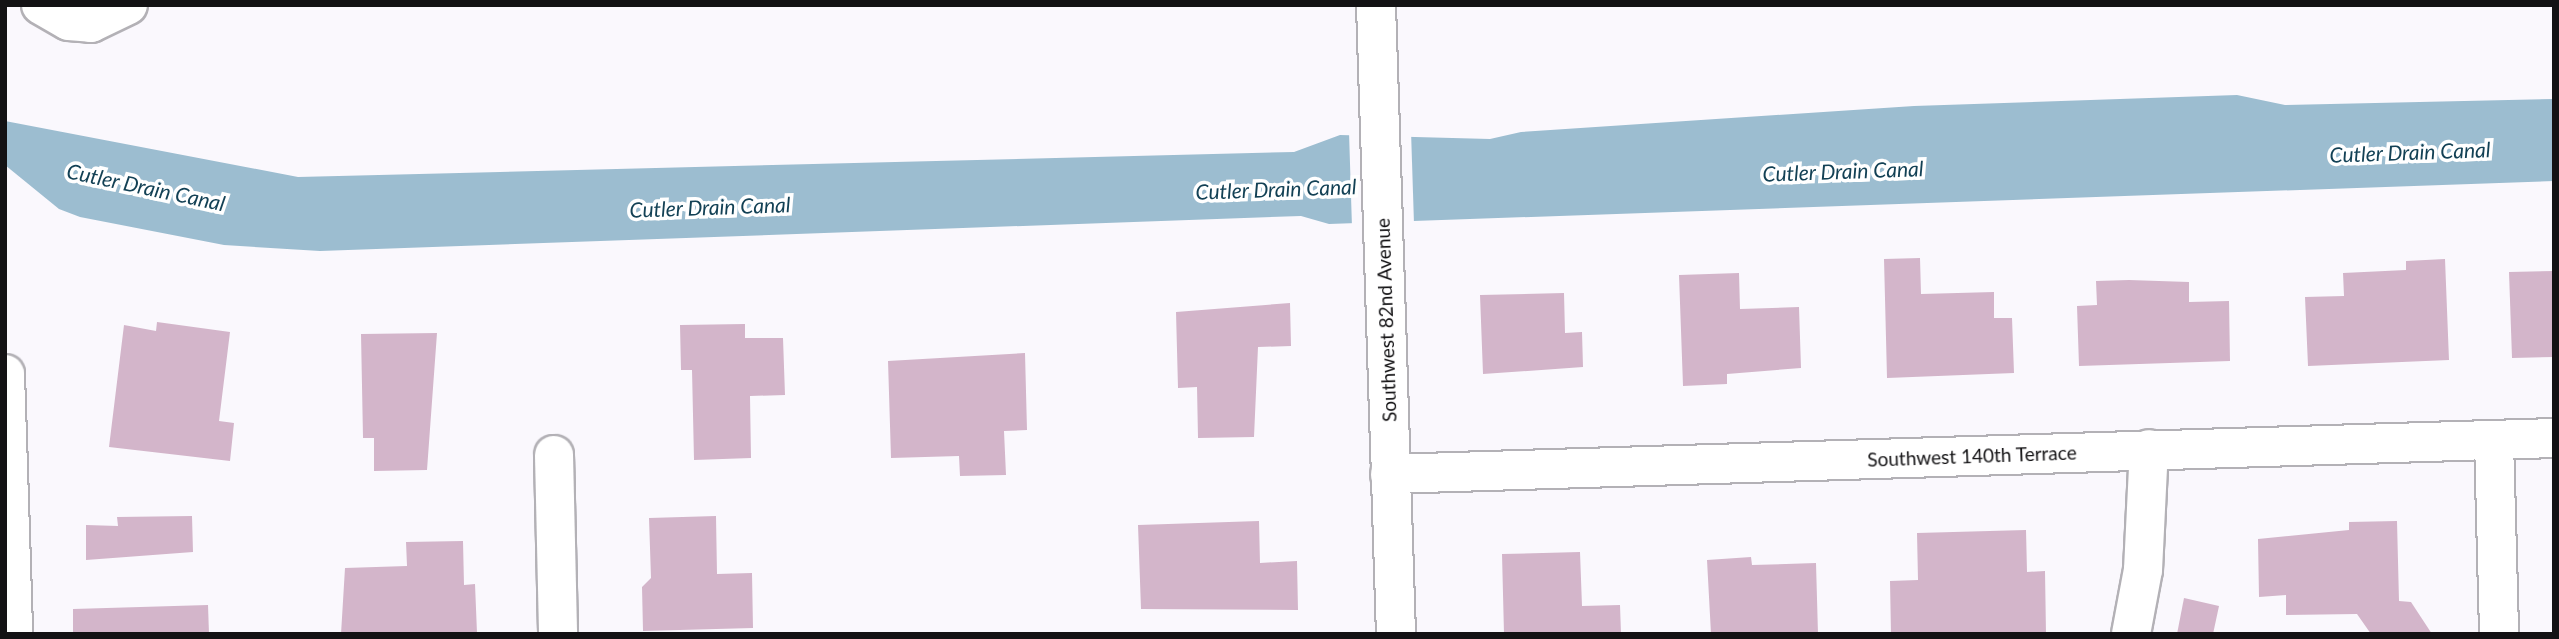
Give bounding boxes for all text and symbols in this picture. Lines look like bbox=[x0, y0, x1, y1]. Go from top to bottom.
water label: Cutler Drain Canal bbox=[2329, 137, 2491, 167]
water label: Cutler Drain Canal bbox=[1762, 156, 1924, 186]
water label: Cutler Drain Canal bbox=[64, 158, 228, 216]
water label: Cutler Drain Canal bbox=[1195, 174, 1357, 204]
water label: Cutler Drain Canal bbox=[629, 192, 791, 222]
street label: Southwest 82nd Avenue bbox=[1371, 217, 1401, 423]
street label: Southwest 140th Terrace bbox=[1867, 441, 2077, 471]

